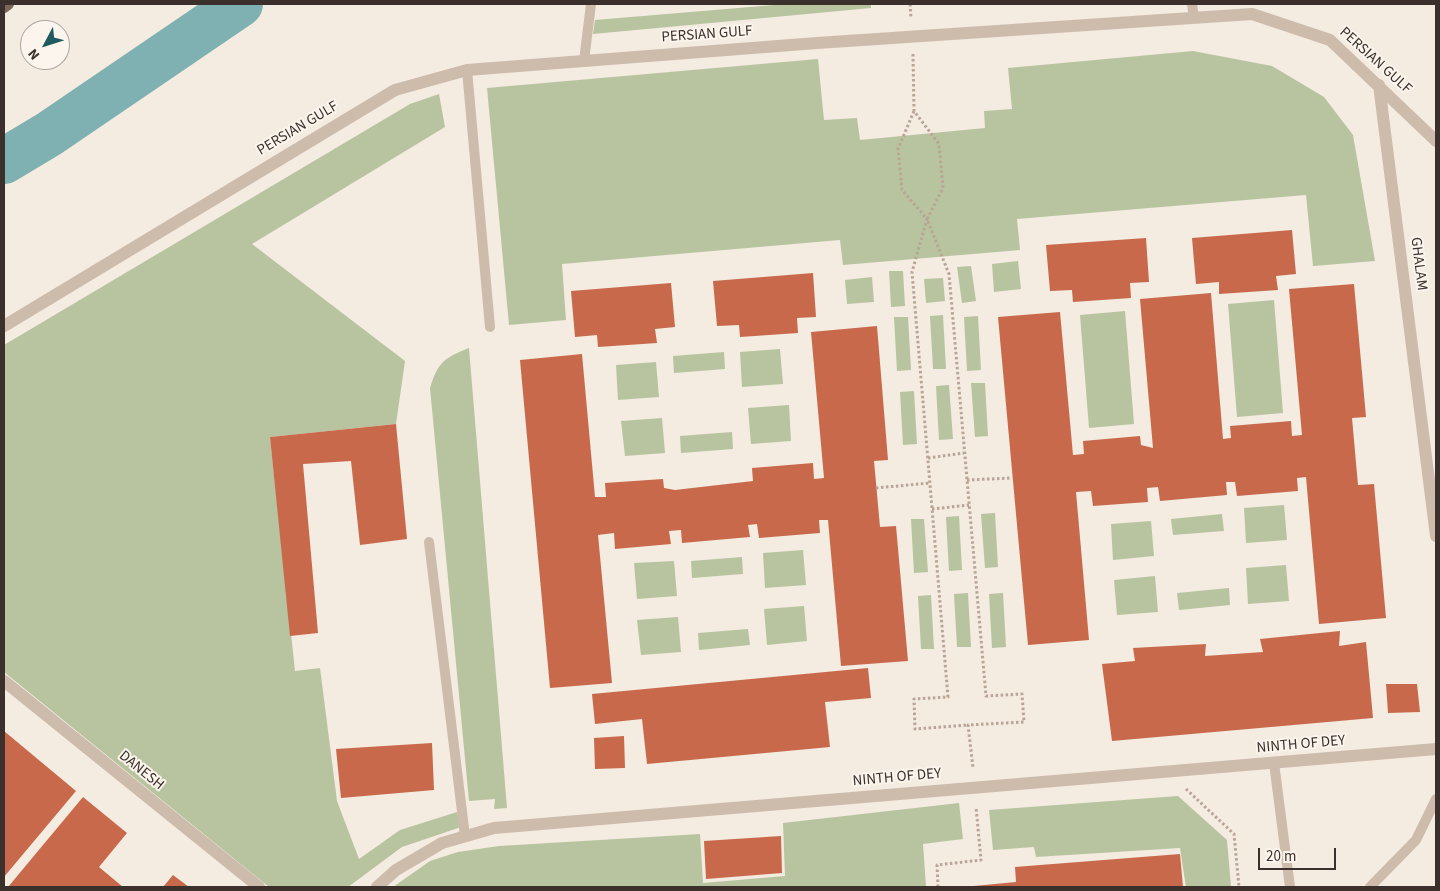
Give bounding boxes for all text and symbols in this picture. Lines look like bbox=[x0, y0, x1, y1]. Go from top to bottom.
north arrow bbox=[20, 20, 70, 70]
street label: PERSIAN GULF bbox=[661, 23, 753, 47]
street label: PERSIAN GULF bbox=[1335, 24, 1415, 98]
text: N bbox=[24, 44, 45, 64]
street label: PERSIAN GULF bbox=[254, 98, 342, 160]
street label: GHALAM bbox=[1406, 236, 1430, 292]
street label: NINTH OF DEY bbox=[1256, 732, 1346, 758]
street label: DANESH bbox=[115, 747, 167, 795]
street label: NINTH OF DEY bbox=[852, 765, 942, 791]
scale bar bbox=[1260, 838, 1338, 870]
text: 20 m bbox=[1266, 846, 1296, 867]

